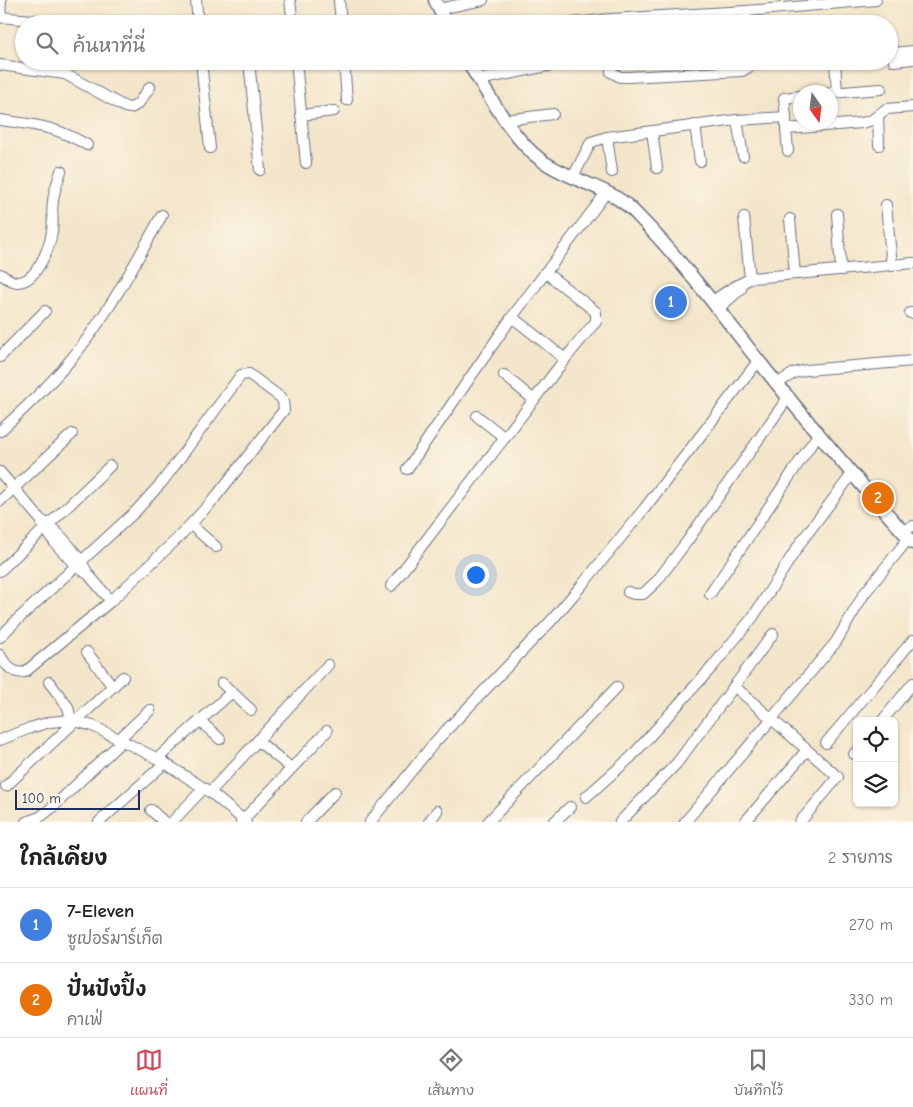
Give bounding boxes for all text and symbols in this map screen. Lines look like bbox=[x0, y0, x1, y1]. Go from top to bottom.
search box bbox=[15, 15, 898, 70]
icon: search bbox=[33, 29, 61, 57]
text: ค้นหาที่นี่ bbox=[73, 35, 145, 57]
north arrow bbox=[793, 85, 838, 130]
pin: 1 bbox=[655, 283, 687, 321]
pin: 2 bbox=[862, 479, 894, 517]
your location bbox=[463, 562, 489, 588]
map controls bbox=[853, 717, 898, 807]
button: locate bbox=[853, 717, 898, 762]
button: layers bbox=[853, 762, 898, 807]
scale bar bbox=[15, 787, 140, 810]
text: 100 m bbox=[22, 790, 61, 807]
text: ใกล้เคียง bbox=[20, 846, 107, 870]
text: 2 รายการ bbox=[828, 849, 893, 867]
text: 7-Eleven bbox=[67, 900, 134, 922]
text: 1 bbox=[33, 916, 39, 934]
text: 270 m bbox=[849, 916, 893, 934]
text: ซูเปอร์มาร์เก็ต bbox=[67, 930, 163, 948]
text: ปั่นปังปิ้ง bbox=[67, 979, 146, 1001]
text: 2 bbox=[32, 991, 40, 1009]
text: 330 m bbox=[848, 991, 893, 1009]
text: คาเฟ่ bbox=[67, 1011, 103, 1029]
tab: แผนที่ bbox=[130, 1046, 168, 1100]
tab: เส้นทาง bbox=[428, 1046, 474, 1100]
tab: บันทึกไว้ bbox=[734, 1046, 783, 1100]

